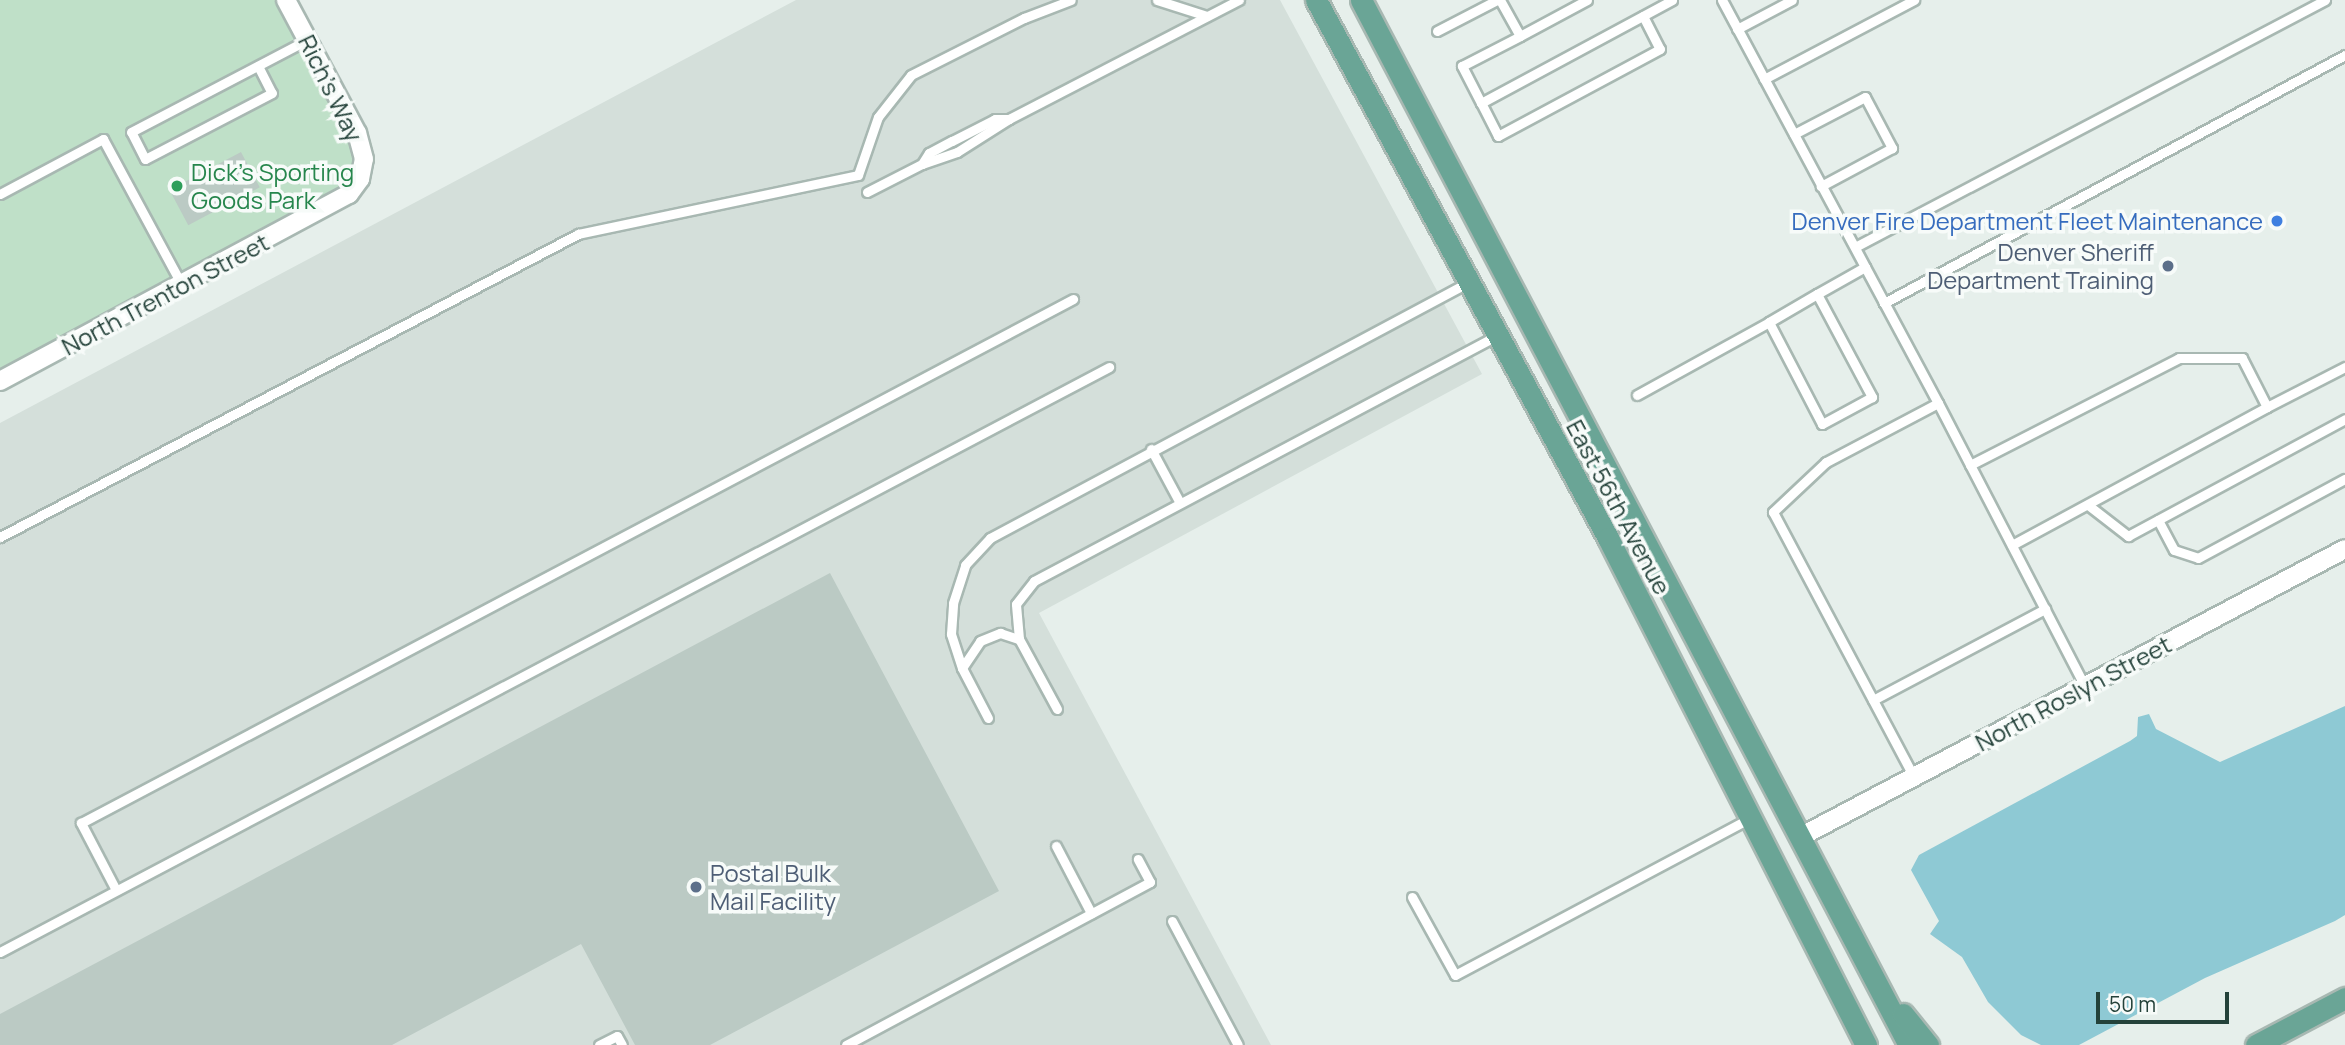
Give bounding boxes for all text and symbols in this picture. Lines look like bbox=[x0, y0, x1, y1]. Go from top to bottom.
street label: Rich's Way bbox=[293, 30, 369, 146]
place label: Dick’s Sporting Goods Park bbox=[191, 158, 354, 214]
marker: Dick’s Sporting Goods Park bbox=[169, 178, 185, 194]
place label: Denver Fire Department Fleet Maintenance bbox=[1792, 207, 2263, 235]
marker: Denver Fire Department Fleet Maintenance bbox=[2269, 213, 2285, 229]
street label: North Trenton Street bbox=[57, 227, 273, 361]
place label: Denver Sheriff Department Training bbox=[1927, 238, 2154, 294]
marker: Denver Sheriff Department Training bbox=[2160, 258, 2176, 274]
street label: East 56th Avenue bbox=[1561, 415, 1677, 599]
street label: North Roslyn Street bbox=[1970, 629, 2176, 757]
place label: Postal Bulk Mail Facility bbox=[710, 859, 836, 915]
marker: Postal Bulk Mail Facility bbox=[688, 879, 704, 895]
scale bar bbox=[2100, 978, 2233, 1022]
text: 50 m bbox=[2109, 990, 2156, 1018]

